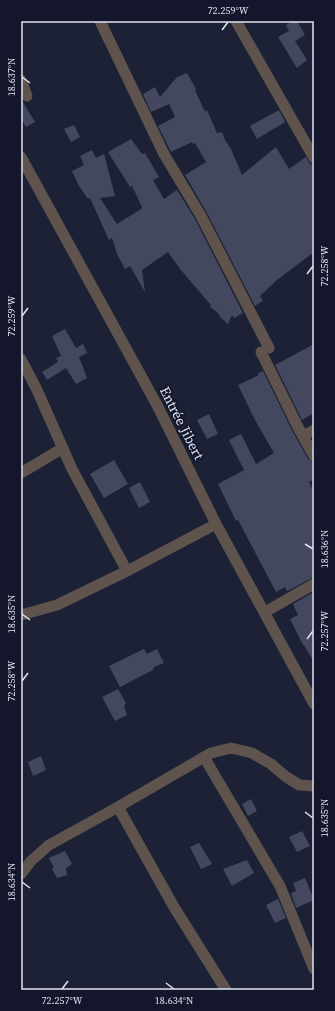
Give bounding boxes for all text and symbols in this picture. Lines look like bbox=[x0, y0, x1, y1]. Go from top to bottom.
text: 72.259°W bbox=[208, 4, 249, 17]
text: 18.637°N bbox=[5, 58, 18, 96]
text: 72.258°W bbox=[318, 245, 331, 286]
text: 72.259°W bbox=[5, 295, 18, 336]
street label: Entrée Jibert bbox=[155, 383, 209, 464]
text: 18.636°N bbox=[318, 530, 331, 568]
text: 18.635°N bbox=[5, 595, 18, 633]
text: 72.257°W bbox=[318, 610, 331, 651]
text: 72.258°W bbox=[5, 660, 18, 701]
text: 18.635°N bbox=[318, 799, 331, 837]
text: 18.634°N bbox=[5, 863, 18, 901]
text: 72.257°W bbox=[42, 994, 83, 1007]
text: 18.634°N bbox=[155, 994, 193, 1007]

